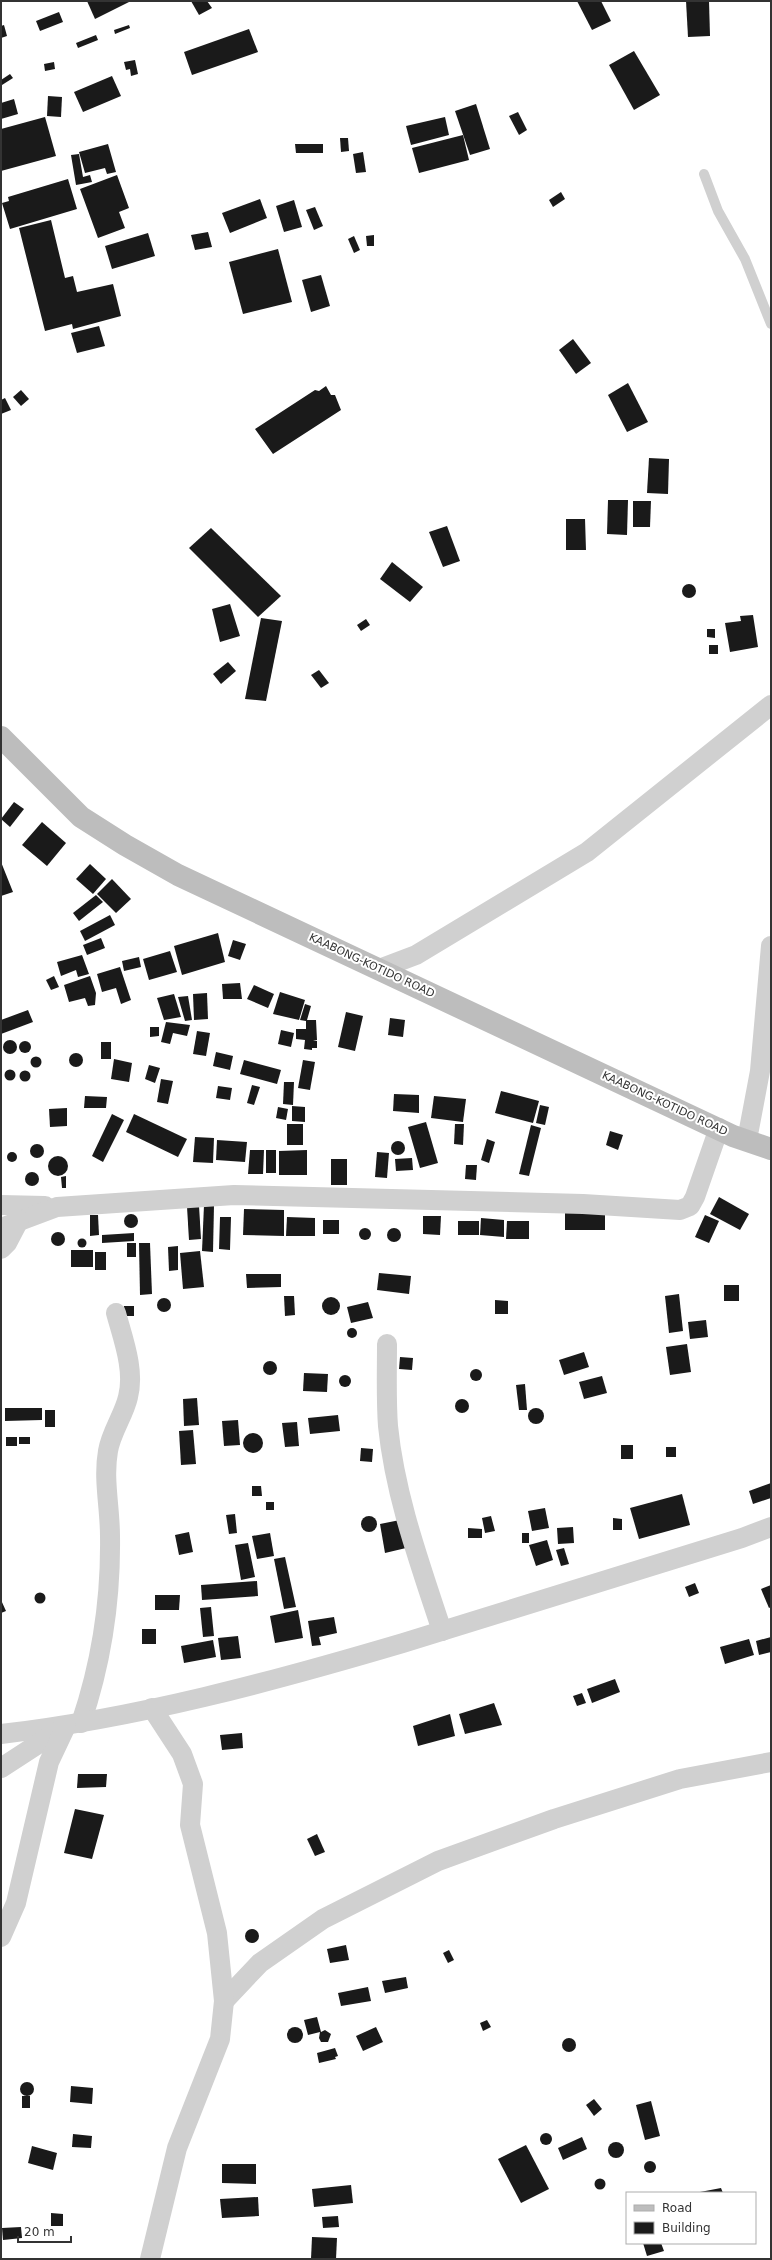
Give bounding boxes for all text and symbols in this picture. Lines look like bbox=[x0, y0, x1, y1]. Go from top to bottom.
street label: KAABONG-KOTIDO ROAD bbox=[307, 931, 437, 1000]
street label: KAABONG-KOTIDO ROAD bbox=[600, 1069, 730, 1138]
legend bbox=[626, 2192, 756, 2244]
text: Road bbox=[662, 2201, 692, 2215]
scale bar bbox=[18, 2218, 71, 2244]
text: Building bbox=[662, 2221, 711, 2235]
text: 20 m bbox=[24, 2225, 55, 2239]

